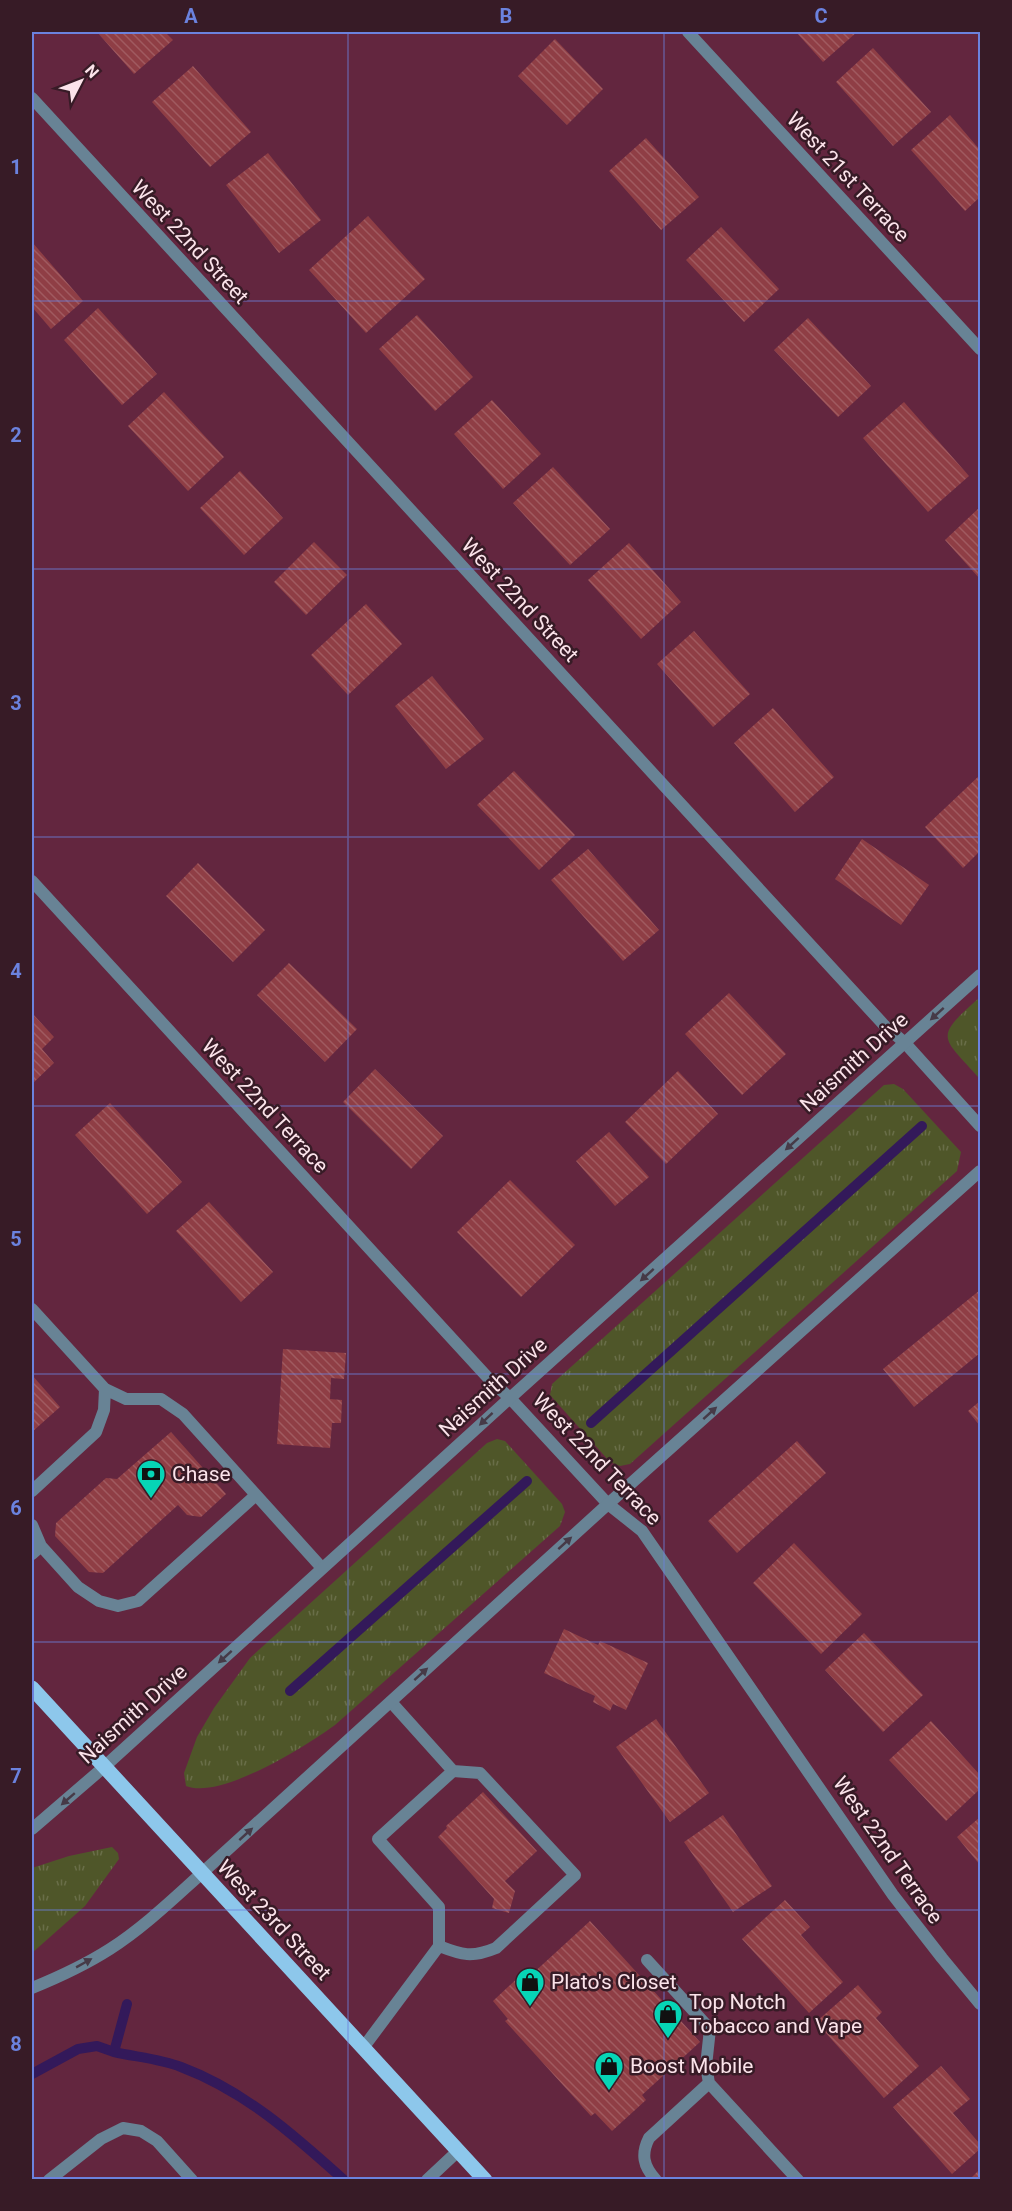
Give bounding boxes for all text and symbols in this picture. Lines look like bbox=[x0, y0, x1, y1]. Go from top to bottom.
text: A bbox=[184, 4, 198, 28]
text: B bbox=[500, 4, 512, 28]
text: C bbox=[814, 4, 828, 28]
north arrow bbox=[51, 51, 111, 111]
text: N bbox=[81, 61, 103, 82]
street label: West 21st Terrace bbox=[782, 107, 914, 247]
text: 1 bbox=[10, 155, 22, 179]
street label: West 22nd Street bbox=[127, 175, 253, 309]
text: 2 bbox=[10, 423, 22, 447]
street label: West 22nd Street bbox=[457, 533, 583, 667]
text: 3 bbox=[10, 691, 22, 715]
text: 4 bbox=[10, 959, 22, 983]
street label: Naismith Drive bbox=[795, 1007, 913, 1117]
one-way arrow bbox=[930, 1007, 945, 1020]
street label: West 22nd Terrace bbox=[197, 1034, 333, 1178]
one-way arrow bbox=[785, 1137, 800, 1150]
text: 5 bbox=[10, 1227, 22, 1251]
one-way arrow bbox=[640, 1268, 655, 1281]
street label: Naismith Drive bbox=[434, 1332, 552, 1442]
street label: West 22nd Terrace bbox=[528, 1388, 666, 1530]
one-way arrow bbox=[702, 1407, 717, 1420]
one-way arrow bbox=[479, 1412, 494, 1426]
bank icon: Chase bbox=[135, 1458, 167, 1500]
place label: Chase bbox=[172, 1462, 231, 1486]
text: 6 bbox=[10, 1496, 22, 1520]
one-way arrow bbox=[558, 1536, 573, 1550]
one-way arrow bbox=[218, 1650, 233, 1663]
street label: Naismith Drive bbox=[74, 1659, 192, 1769]
one-way arrow bbox=[414, 1668, 428, 1682]
text: 7 bbox=[10, 1764, 22, 1788]
street label: West 22nd Terrace bbox=[828, 1772, 948, 1928]
one-way arrow bbox=[60, 1792, 76, 1805]
one-way arrow bbox=[238, 1827, 253, 1841]
street label: West 23rd Street bbox=[212, 1855, 336, 1985]
one-way arrow bbox=[76, 1959, 93, 1969]
shop icon: Plato's Closet bbox=[514, 1966, 546, 2008]
place label: Plato's Closet bbox=[551, 1970, 677, 1994]
place label: Top Notch Tobacco and Vape bbox=[689, 1990, 862, 2038]
shop icon: Top Notch Tobacco and Vape bbox=[652, 1998, 684, 2040]
text: 8 bbox=[10, 2032, 22, 2056]
shop icon: Boost Mobile bbox=[593, 2050, 625, 2092]
place label: Boost Mobile bbox=[630, 2054, 753, 2078]

